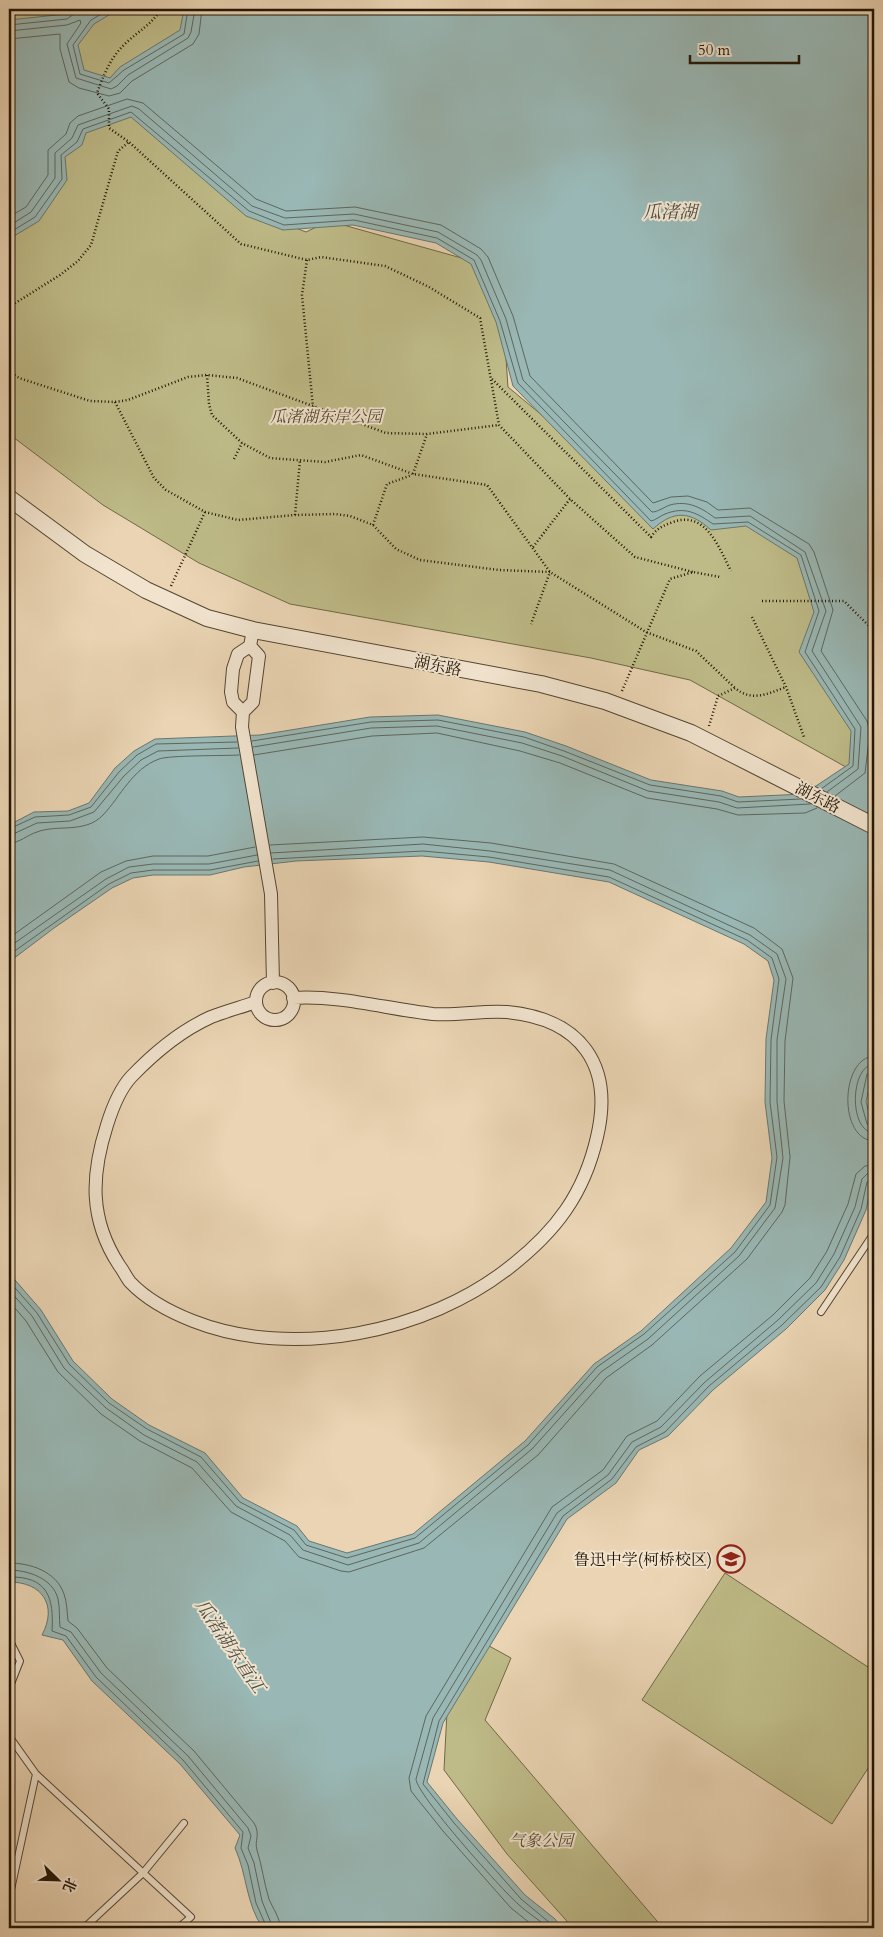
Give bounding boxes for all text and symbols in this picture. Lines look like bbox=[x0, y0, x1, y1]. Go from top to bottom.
scale bar bbox=[690, 32, 799, 64]
text: 50 m bbox=[698, 40, 730, 60]
water label: 瓜渚湖 bbox=[643, 200, 700, 225]
park label: 瓜渚湖东岸公园 bbox=[270, 406, 385, 428]
street label: 湖东路 bbox=[412, 651, 463, 681]
street label: 湖东路 bbox=[791, 777, 844, 819]
school or university icon: 鲁迅中学(柯桥校区) bbox=[716, 1544, 746, 1574]
place label: 鲁迅中学(柯桥校区) bbox=[574, 1549, 712, 1571]
water label: 瓜渚湖东直江 bbox=[189, 1595, 272, 1701]
park label: 气象公园 bbox=[509, 1830, 576, 1852]
north arrow bbox=[32, 1854, 82, 1904]
text: 北 bbox=[58, 1875, 81, 1895]

